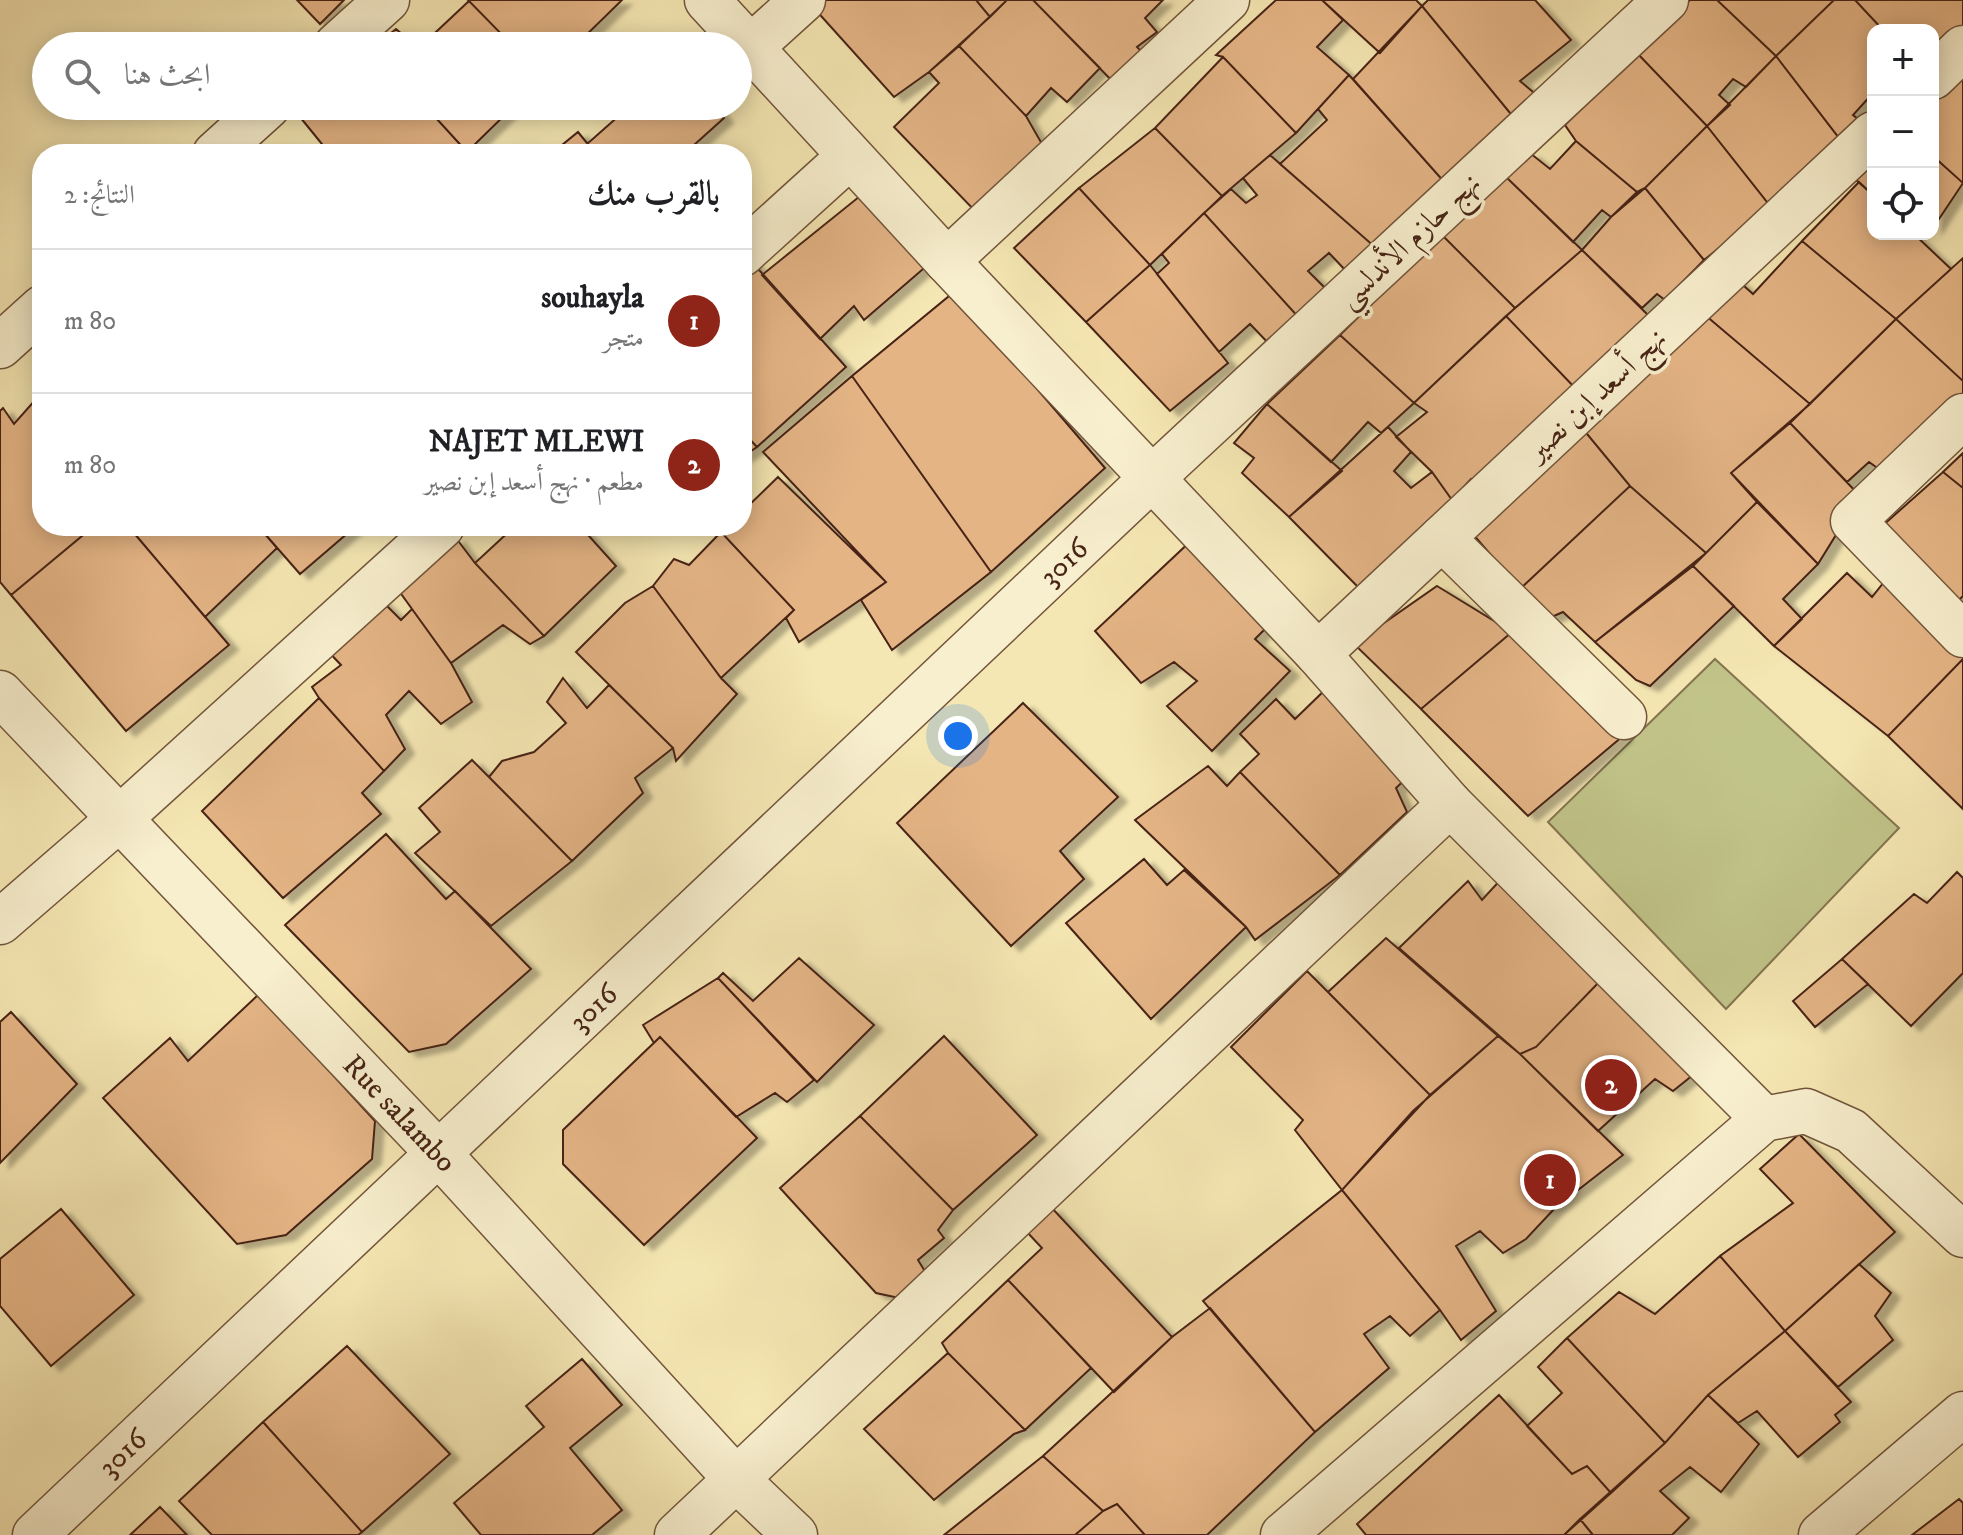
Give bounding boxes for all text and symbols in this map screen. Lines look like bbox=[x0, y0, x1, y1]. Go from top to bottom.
map controls bbox=[1867, 24, 1939, 240]
button: + bbox=[1867, 24, 1939, 96]
search box bbox=[32, 32, 752, 120]
icon: search bbox=[60, 54, 104, 98]
text: ابحث هنا bbox=[124, 57, 210, 94]
button: − bbox=[1867, 96, 1939, 168]
street label: نهج حازم الأندلسي bbox=[1328, 162, 1495, 323]
button: locate bbox=[1867, 168, 1939, 240]
text: بالقرب منك bbox=[587, 173, 720, 215]
text: النتائج: 2 bbox=[64, 179, 135, 212]
text: souhayla bbox=[541, 280, 644, 317]
text: 80 m bbox=[64, 305, 116, 338]
text: 1 bbox=[689, 305, 699, 338]
street label: نهج أسعد إبن نصير bbox=[1514, 318, 1680, 477]
text: متجر bbox=[603, 322, 644, 355]
text: NAJET MLEWI bbox=[429, 424, 644, 461]
text: 80 m bbox=[64, 449, 116, 482]
text: 2 bbox=[688, 449, 700, 482]
text: مطعم · نهج أسعد إبن نصير bbox=[424, 466, 644, 499]
street label: 3016 bbox=[1032, 530, 1098, 595]
your location bbox=[938, 716, 978, 756]
street label: 3016 bbox=[562, 975, 627, 1040]
street label: Rue salambo bbox=[334, 1047, 464, 1181]
pin: 2 bbox=[1585, 1055, 1637, 1115]
pin: 1 bbox=[1524, 1150, 1576, 1210]
street label: 3016 bbox=[91, 1421, 156, 1486]

